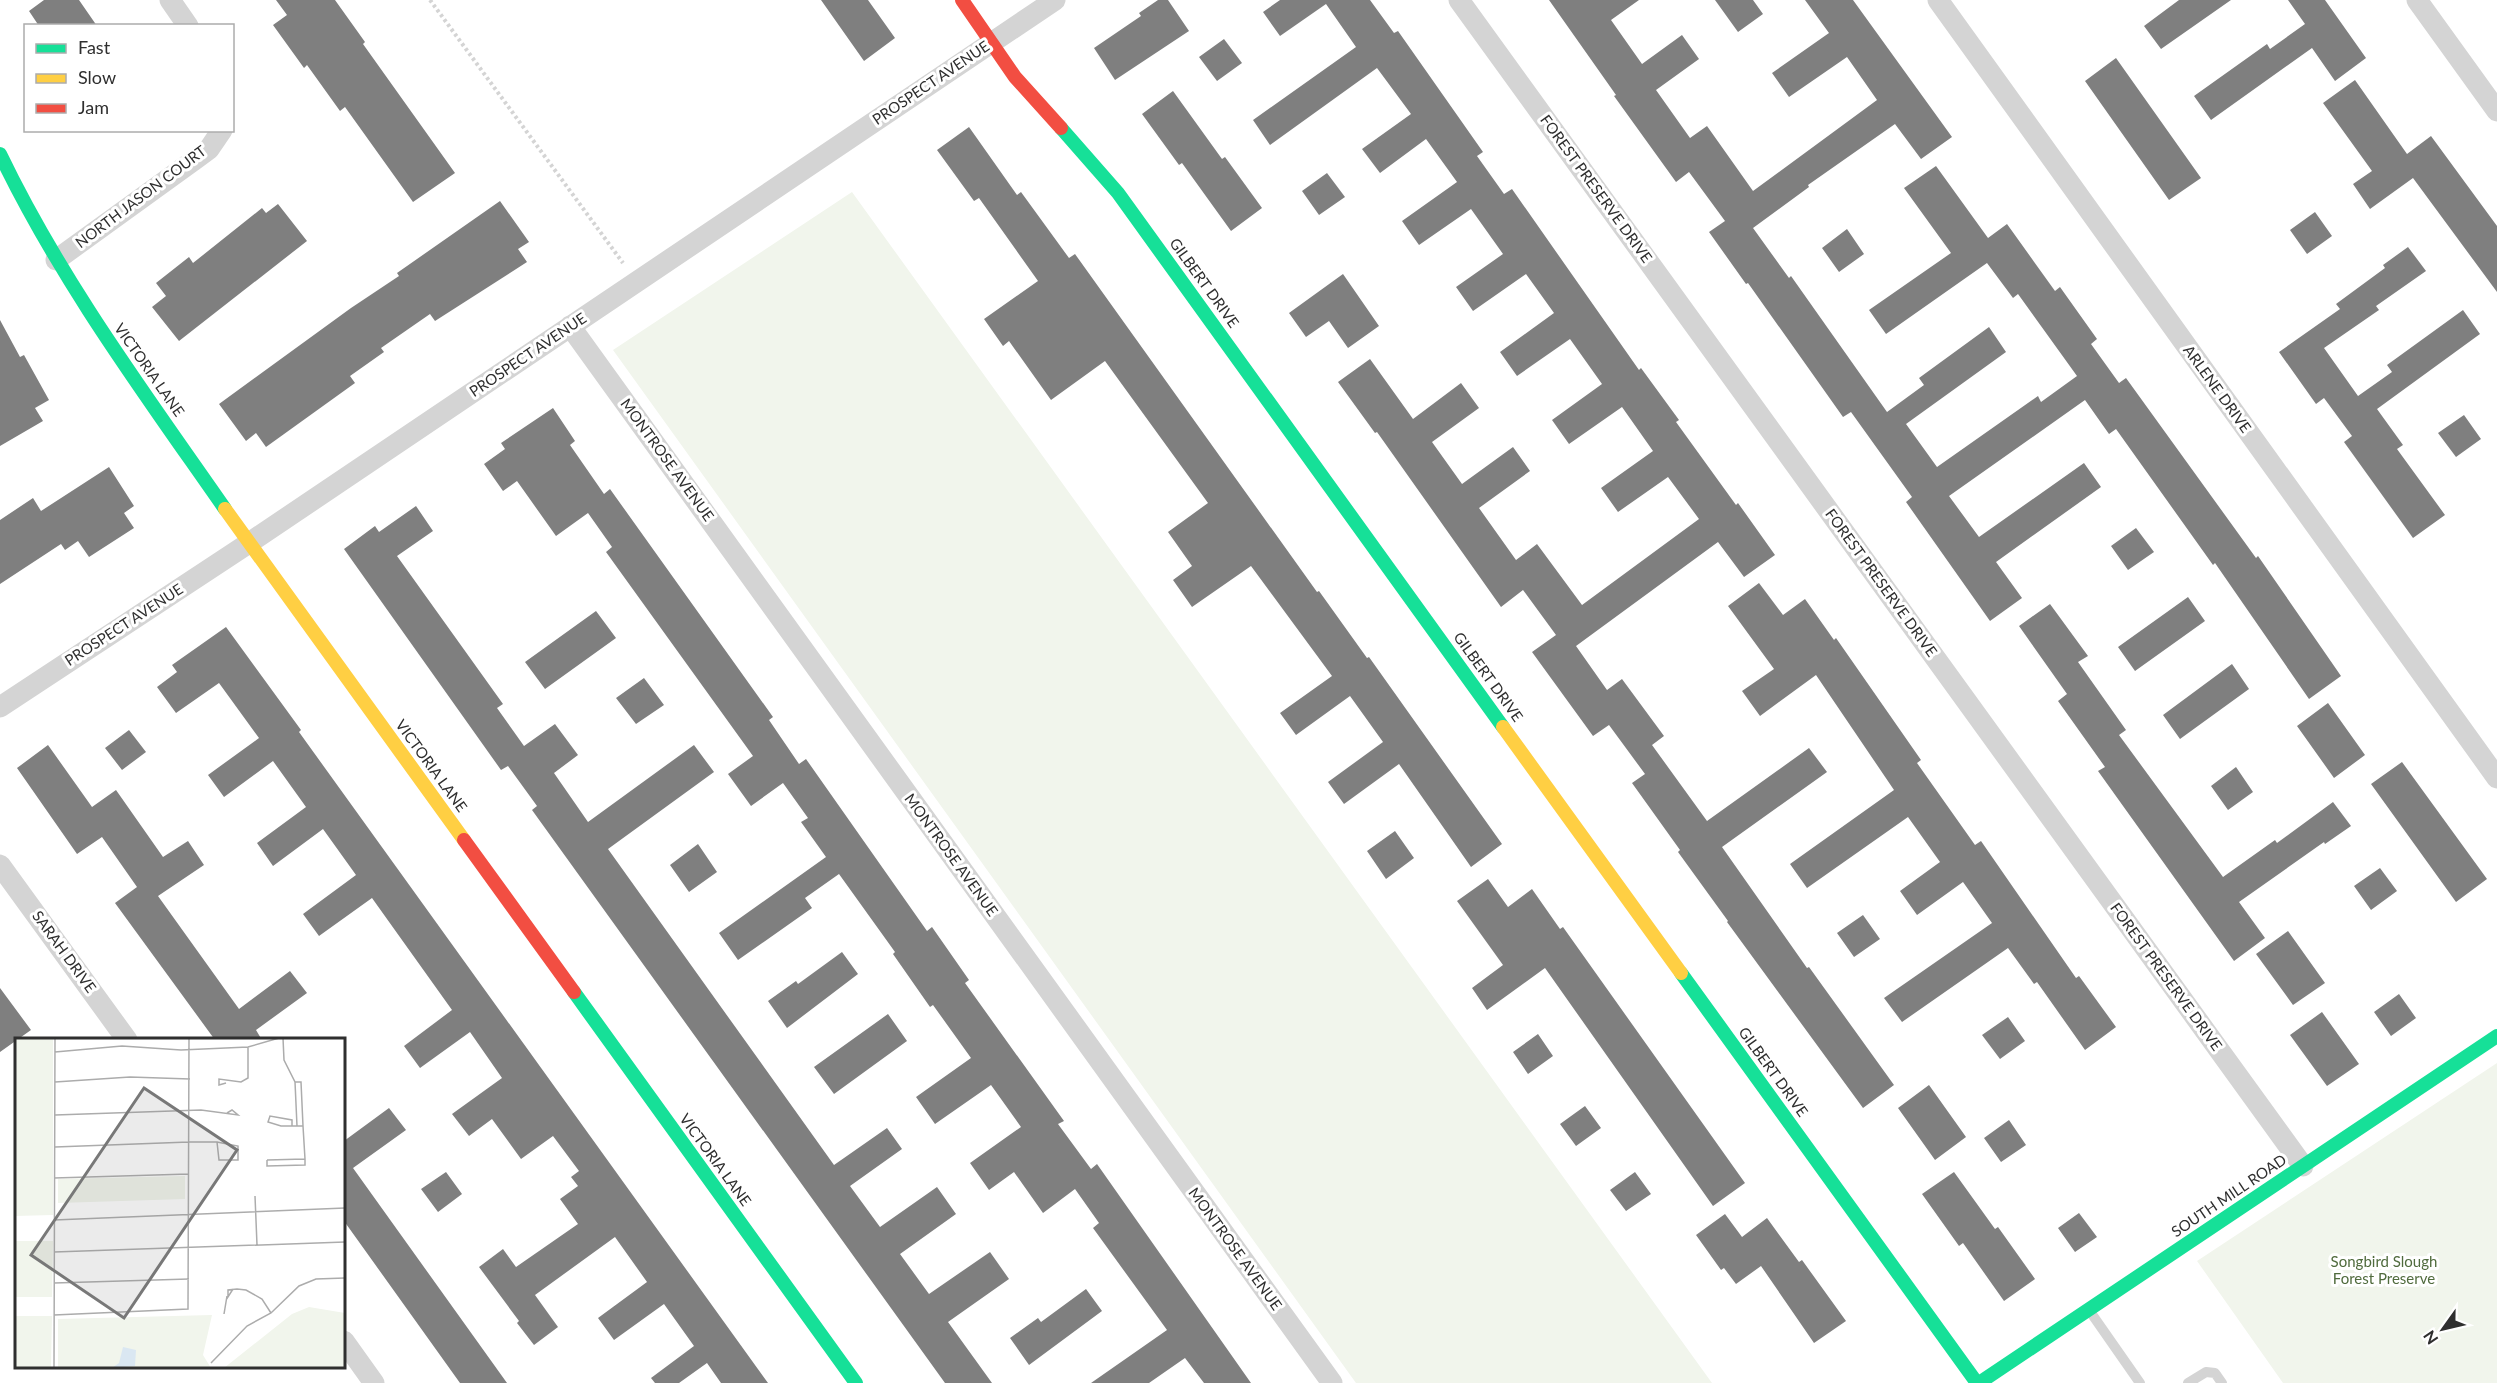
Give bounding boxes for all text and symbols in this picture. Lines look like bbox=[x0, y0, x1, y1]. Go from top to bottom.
legend bbox=[24, 24, 234, 132]
text: Fast bbox=[78, 36, 111, 58]
street label: PROSPECT AVENUE bbox=[869, 36, 992, 128]
text: Slow bbox=[78, 66, 116, 88]
text: Jam bbox=[78, 96, 109, 118]
street label: FOREST PRESERVE DRIVE bbox=[1537, 111, 1656, 266]
street label: NORTH JASON COURT bbox=[72, 141, 209, 251]
street label: GILBERT DRIVE bbox=[1166, 234, 1243, 331]
street label: PROSPECT AVENUE bbox=[466, 308, 589, 400]
street label: VICTORIA LANE bbox=[111, 319, 189, 420]
street label: ARLENE DRIVE bbox=[2180, 341, 2256, 436]
street label: MONTROSE AVENUE bbox=[617, 395, 718, 524]
street label: FOREST PRESERVE DRIVE bbox=[1822, 505, 1941, 660]
street label: PROSPECT AVENUE bbox=[61, 579, 186, 669]
street label: GILBERT DRIVE bbox=[1450, 628, 1527, 725]
street label: VICTORIA LANE bbox=[392, 716, 471, 815]
street label: MONTROSE AVENUE bbox=[901, 790, 1002, 919]
street label: FOREST PRESERVE DRIVE bbox=[2107, 899, 2226, 1054]
street label: SARAH DRIVE bbox=[29, 907, 101, 996]
street label: GILBERT DRIVE bbox=[1735, 1023, 1812, 1120]
inset map bbox=[15, 1038, 345, 1368]
street label: VICTORIA LANE bbox=[676, 1110, 755, 1209]
street label: SOUTH MILL ROAD bbox=[2168, 1150, 2289, 1240]
street label: MONTROSE AVENUE bbox=[1185, 1184, 1286, 1313]
park label: Songbird Slough Forest Preserve bbox=[2331, 1252, 2437, 1287]
north arrow bbox=[2413, 1299, 2473, 1359]
text: N bbox=[2419, 1327, 2441, 1348]

